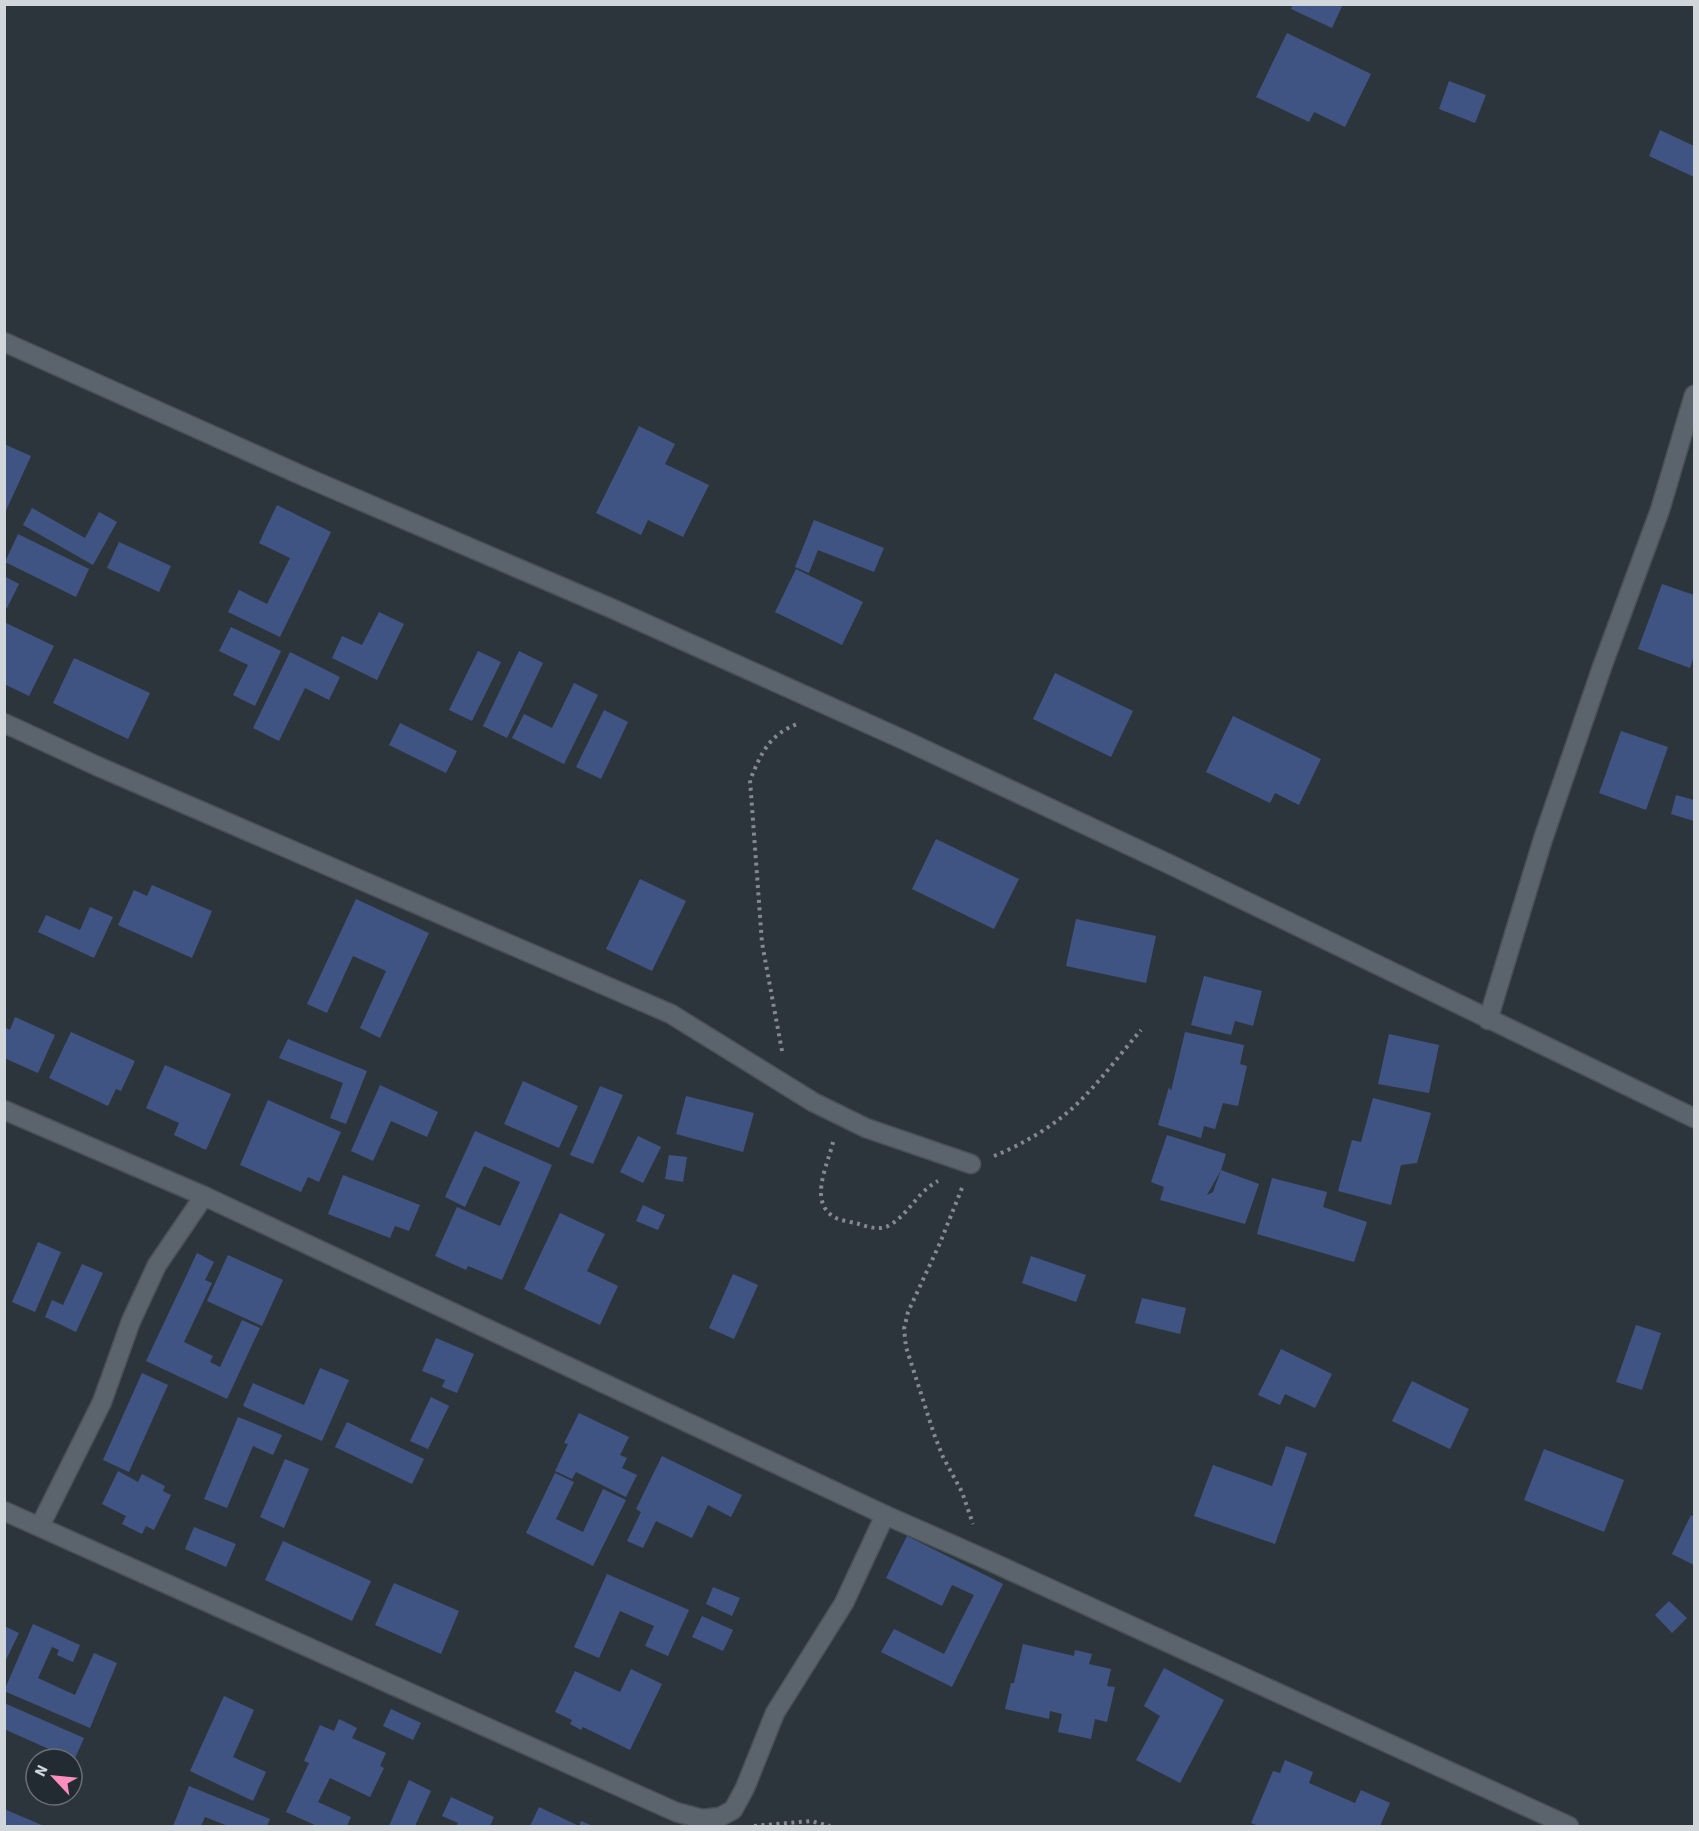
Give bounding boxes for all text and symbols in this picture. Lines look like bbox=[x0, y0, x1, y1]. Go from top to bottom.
north arrow bbox=[24, 1747, 84, 1807]
text: N bbox=[29, 1761, 54, 1780]

